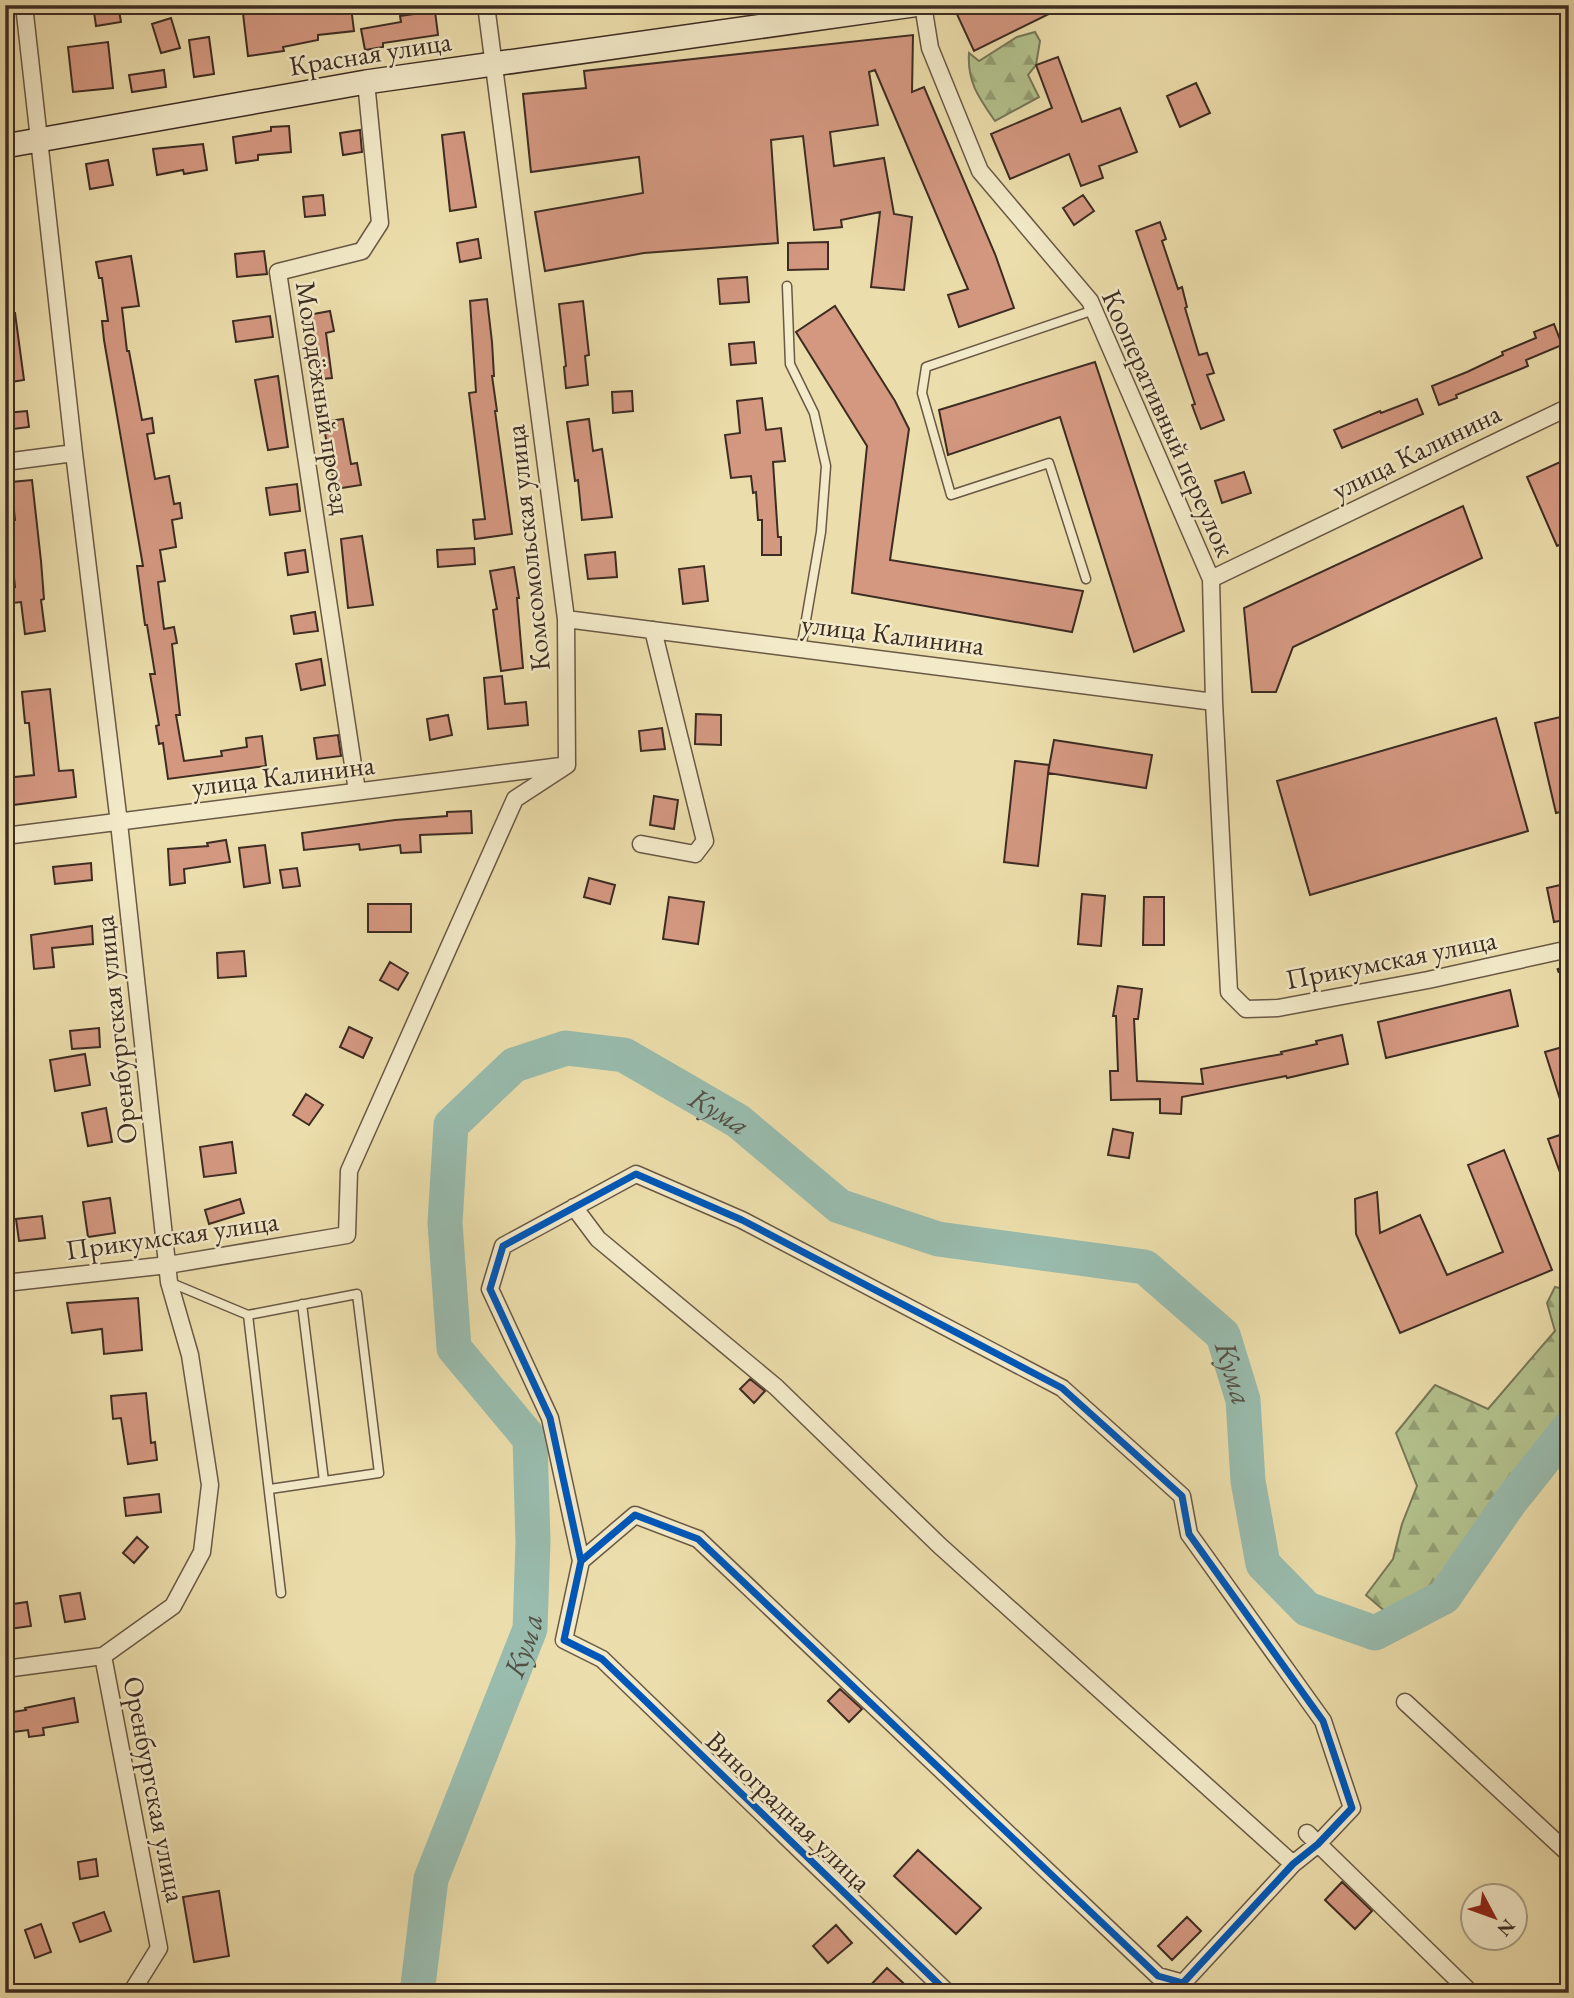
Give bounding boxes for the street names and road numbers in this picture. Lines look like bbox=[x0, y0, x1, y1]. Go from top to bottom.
street label: Красная улица bbox=[286, 22, 455, 84]
street label: Молодёжный проезд bbox=[288, 279, 360, 518]
street label: Кооперативный переулок bbox=[1094, 284, 1244, 562]
street label: улица Калинина bbox=[1325, 394, 1507, 508]
street label: Комсомольская улица bbox=[496, 422, 558, 673]
street label: улица Калинина bbox=[799, 605, 987, 663]
street label: улица Калинина bbox=[189, 746, 377, 804]
street label: Оренбургская улица bbox=[85, 913, 145, 1146]
street label: Прикумская улица bbox=[1282, 921, 1500, 997]
street label: Прикумская улица bbox=[63, 1202, 281, 1268]
street label: Оренбургская улица bbox=[115, 1673, 195, 1906]
street label: Виноградная улица bbox=[699, 1723, 880, 1900]

